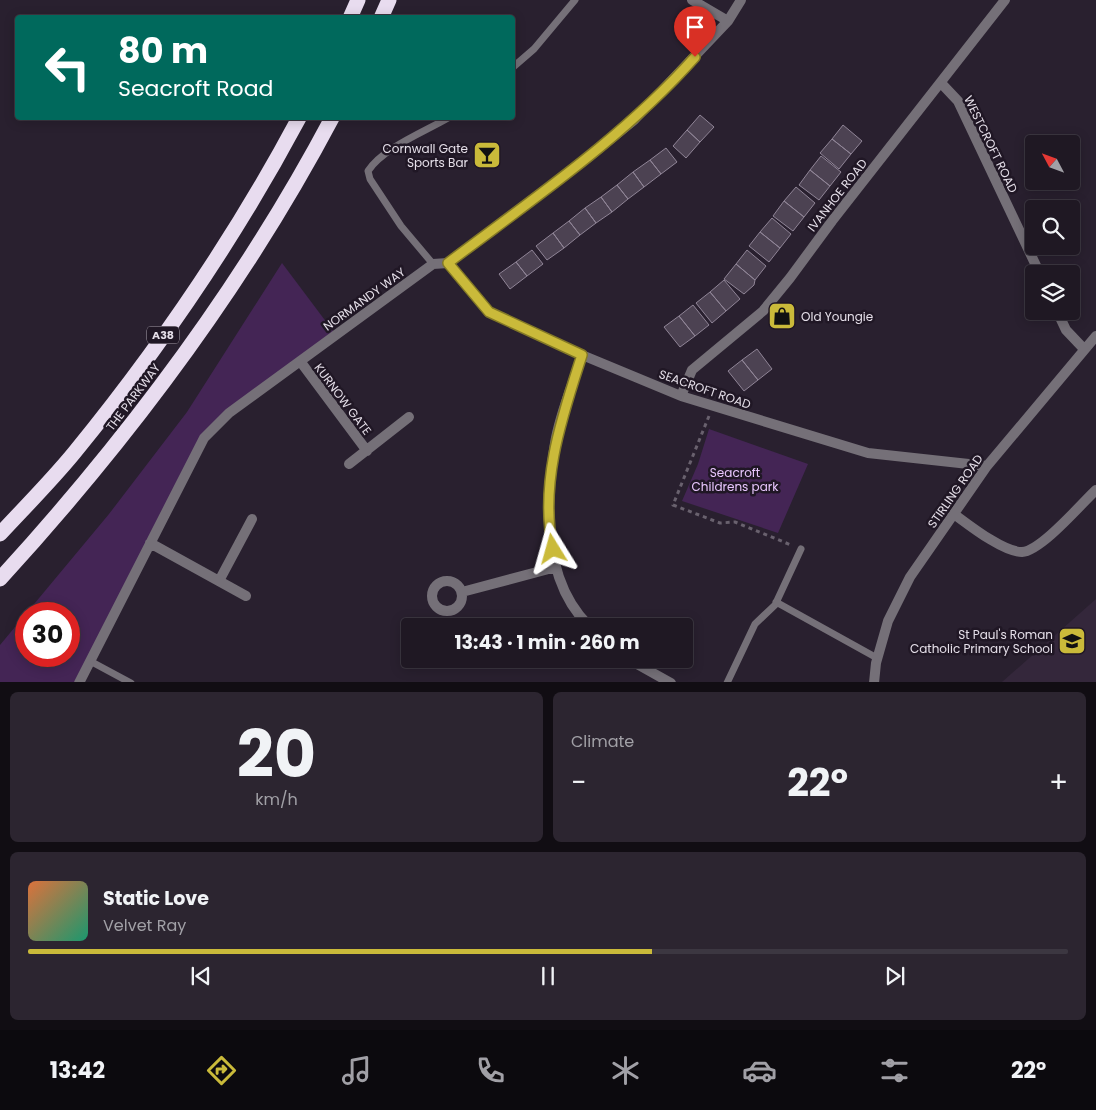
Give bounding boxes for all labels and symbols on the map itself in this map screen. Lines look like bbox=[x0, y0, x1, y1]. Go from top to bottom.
pin bbox=[674, 6, 716, 57]
street label: WESTCROFT ROAD bbox=[960, 92, 1022, 196]
north arrow bbox=[1025, 135, 1080, 190]
place label: Cornwall Gate Sports Bar bbox=[383, 140, 469, 171]
bar icon: Cornwall Gate Sports Bar bbox=[472, 140, 502, 170]
street label: IVANHOE ROAD bbox=[803, 155, 871, 235]
street label: NORMANDY WAY bbox=[320, 263, 408, 335]
shop icon: Old Youngie bbox=[767, 301, 797, 331]
place label: Old Youngie bbox=[801, 308, 873, 325]
road number: A38 bbox=[147, 326, 179, 344]
street label: THE PARKWAY bbox=[102, 360, 164, 434]
street label: KURNOW GATE bbox=[310, 360, 376, 438]
street label: SEACROFT ROAD bbox=[657, 365, 753, 413]
street label: STIRLING ROAD bbox=[923, 451, 987, 531]
park label: Seacroft Childrens park bbox=[692, 464, 779, 495]
position arrow bbox=[526, 522, 578, 574]
speed limit sign: 30 bbox=[15, 602, 80, 667]
place label: St Paul's Roman Catholic Primary School bbox=[910, 626, 1053, 657]
school or university icon: St Paul's Roman Catholic Primary School bbox=[1057, 626, 1087, 656]

